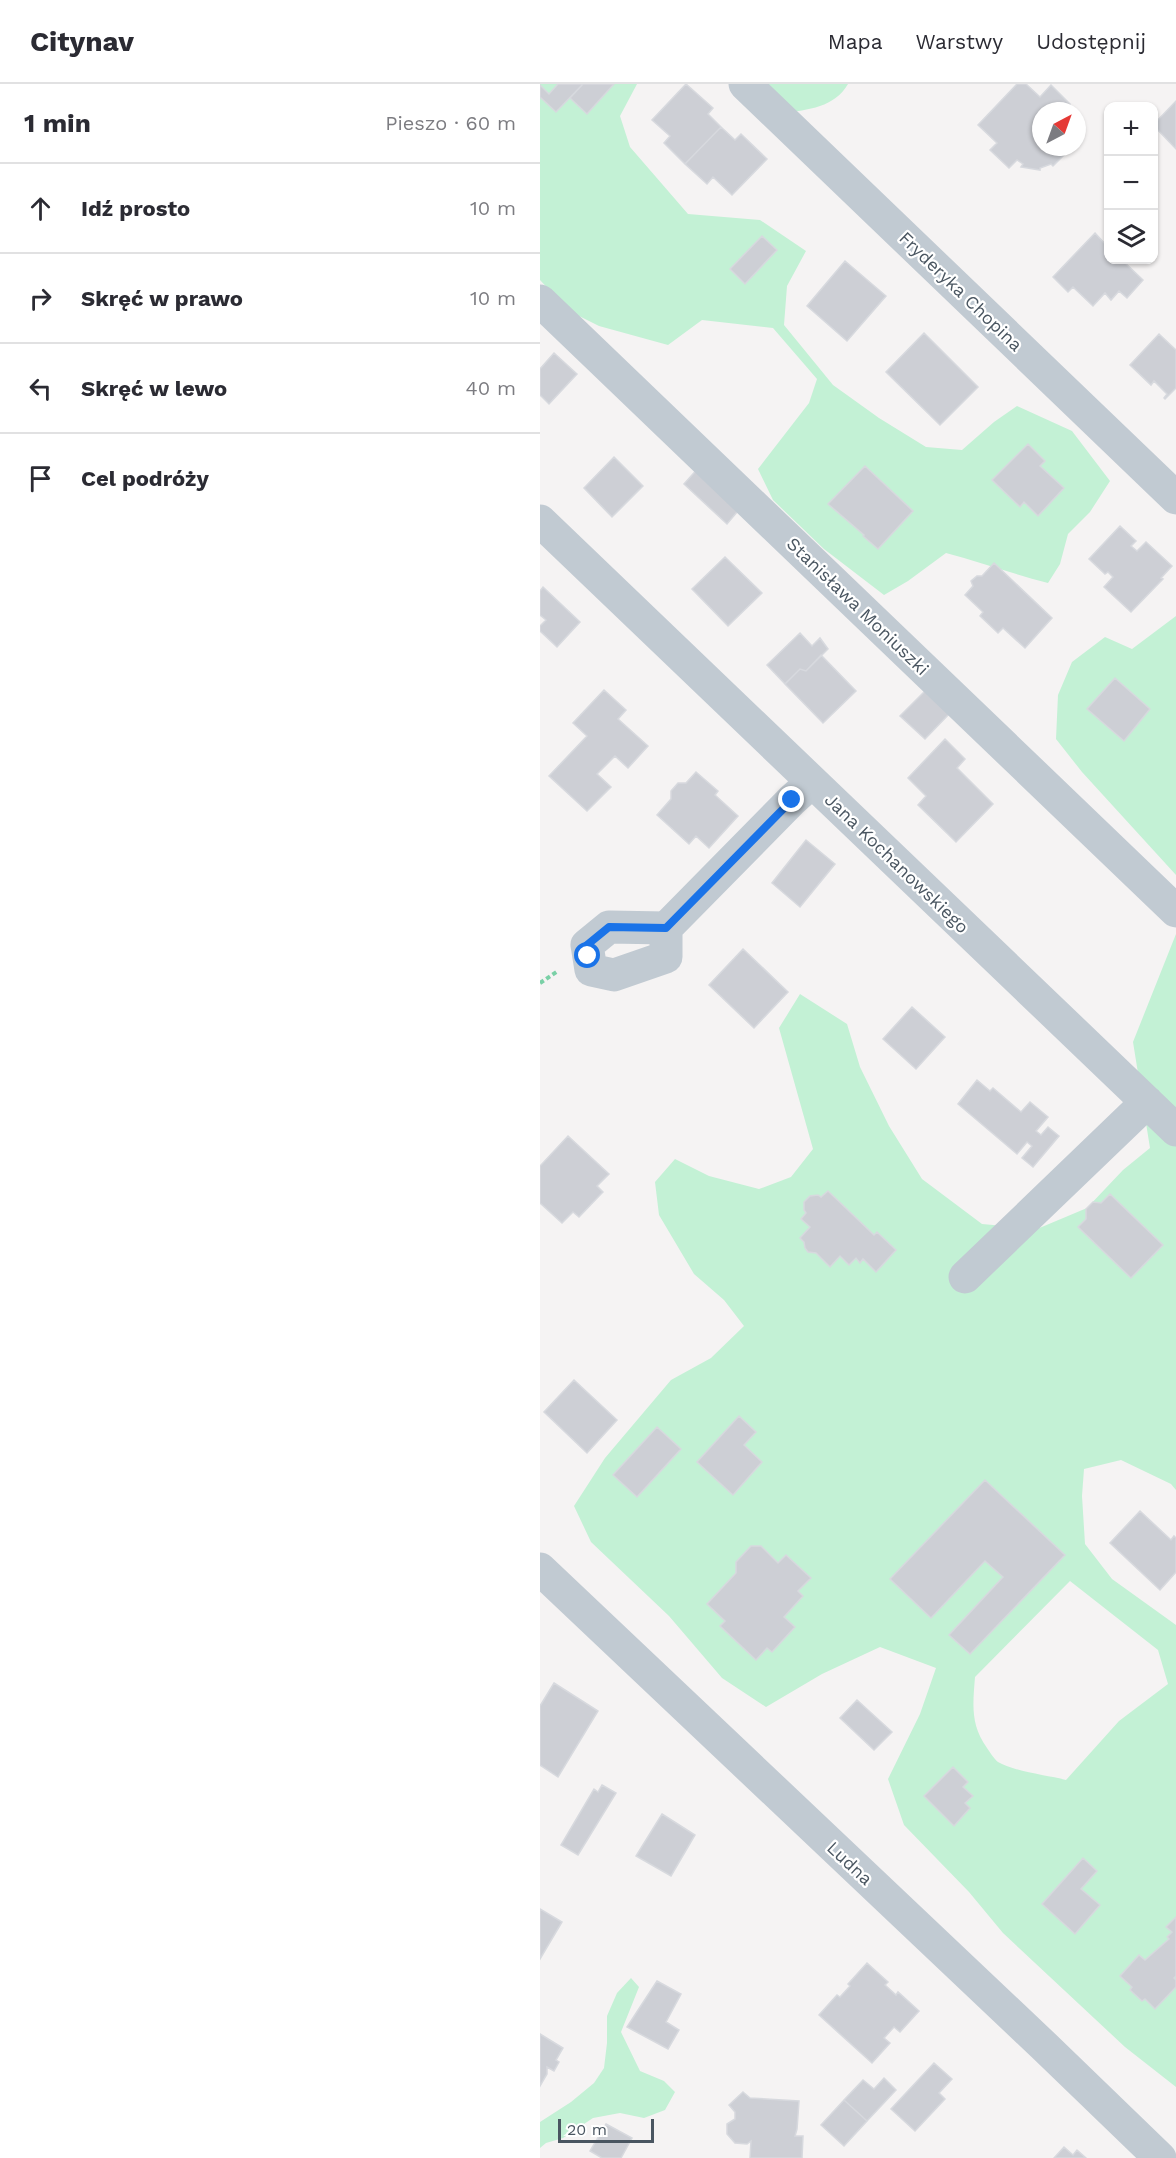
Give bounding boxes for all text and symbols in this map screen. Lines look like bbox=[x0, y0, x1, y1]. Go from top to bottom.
text: Citynav bbox=[30, 25, 134, 58]
text: Mapa bbox=[828, 29, 883, 54]
text: Warstwy bbox=[916, 29, 1003, 54]
text: Udostępnij bbox=[1036, 29, 1146, 54]
north arrow bbox=[1032, 102, 1086, 156]
map controls bbox=[1104, 102, 1158, 264]
button: + bbox=[1104, 102, 1158, 156]
text: 1 min bbox=[24, 108, 91, 138]
text: Pieszo · 60 m bbox=[385, 111, 516, 135]
button: − bbox=[1104, 156, 1158, 210]
icon: ahead bbox=[24, 192, 57, 225]
text: Idź prosto bbox=[81, 196, 190, 221]
text: 10 m bbox=[470, 196, 516, 220]
button: layers bbox=[1104, 210, 1158, 264]
street label: Fryderyka Chopina bbox=[895, 227, 1027, 355]
icon: right bbox=[24, 282, 57, 315]
text: Skręć w prawo bbox=[81, 286, 243, 311]
text: 10 m bbox=[470, 286, 516, 310]
icon: left bbox=[24, 372, 57, 405]
text: Skręć w lewo bbox=[81, 376, 227, 401]
text: 40 m bbox=[465, 376, 516, 400]
icon: arrive bbox=[24, 462, 57, 495]
text: Cel podróży bbox=[81, 466, 209, 491]
street label: Stanisława Moniuszki bbox=[783, 533, 933, 679]
route end bbox=[778, 786, 804, 812]
street label: Jana Kochanowskiego bbox=[821, 789, 973, 937]
route start bbox=[574, 942, 600, 968]
street label: Ludna bbox=[823, 1837, 877, 1889]
scale bar bbox=[558, 2116, 654, 2144]
text: 20 m bbox=[567, 2120, 607, 2139]

